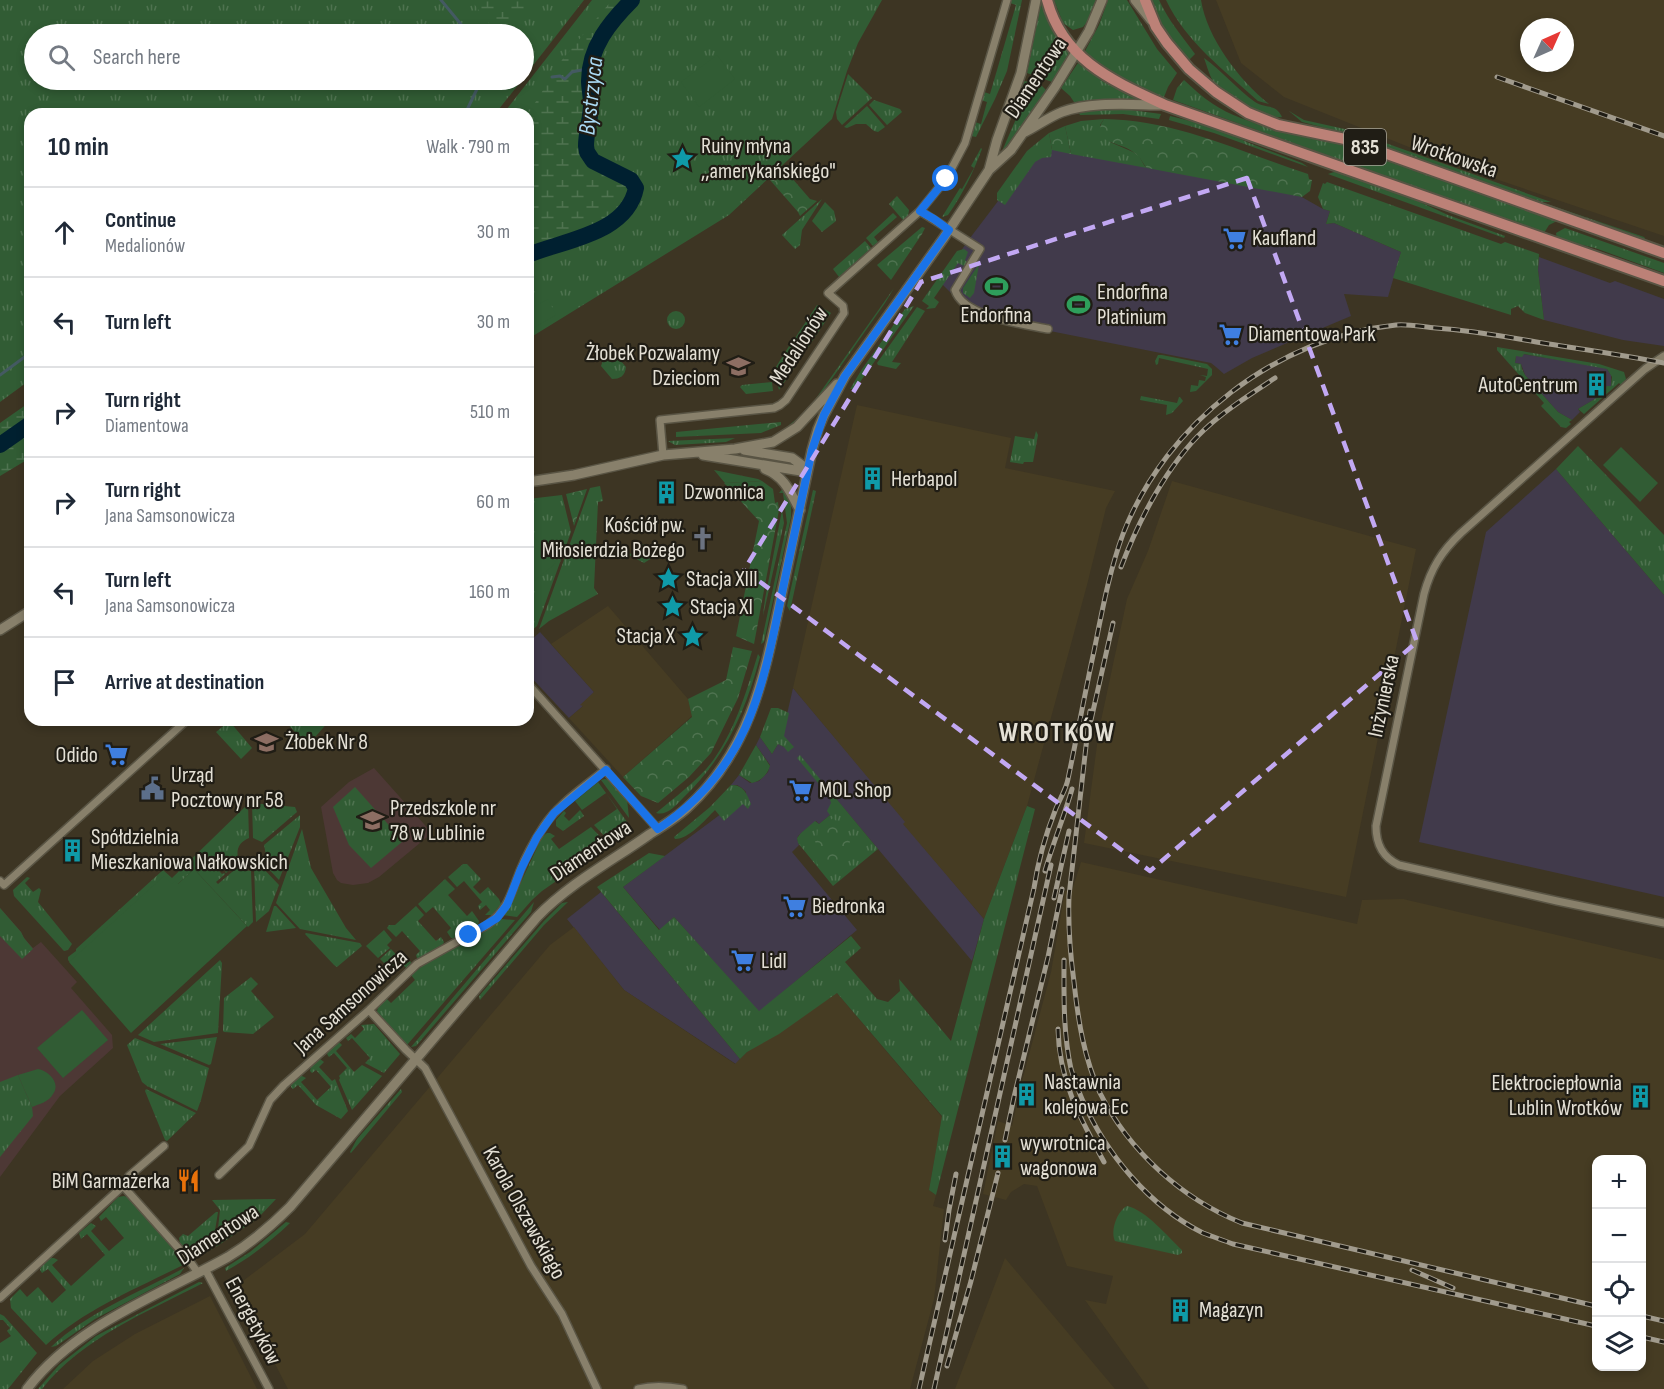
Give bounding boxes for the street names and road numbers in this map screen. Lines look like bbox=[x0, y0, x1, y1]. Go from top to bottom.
street label: Diamentowa bbox=[999, 32, 1073, 124]
road number: 835 bbox=[1344, 129, 1386, 165]
street label: Wrotkowska bbox=[1407, 130, 1501, 184]
street label: Medalionów bbox=[764, 302, 834, 390]
street label: Inżynierska bbox=[1362, 652, 1406, 740]
street label: Diamentowa bbox=[545, 814, 637, 888]
street label: Jana Samsonowicza bbox=[288, 944, 413, 1061]
street label: Karola Olszewskiego bbox=[476, 1142, 572, 1284]
street label: Diamentowa bbox=[172, 1199, 264, 1271]
street label: Energetyków bbox=[219, 1273, 287, 1369]

